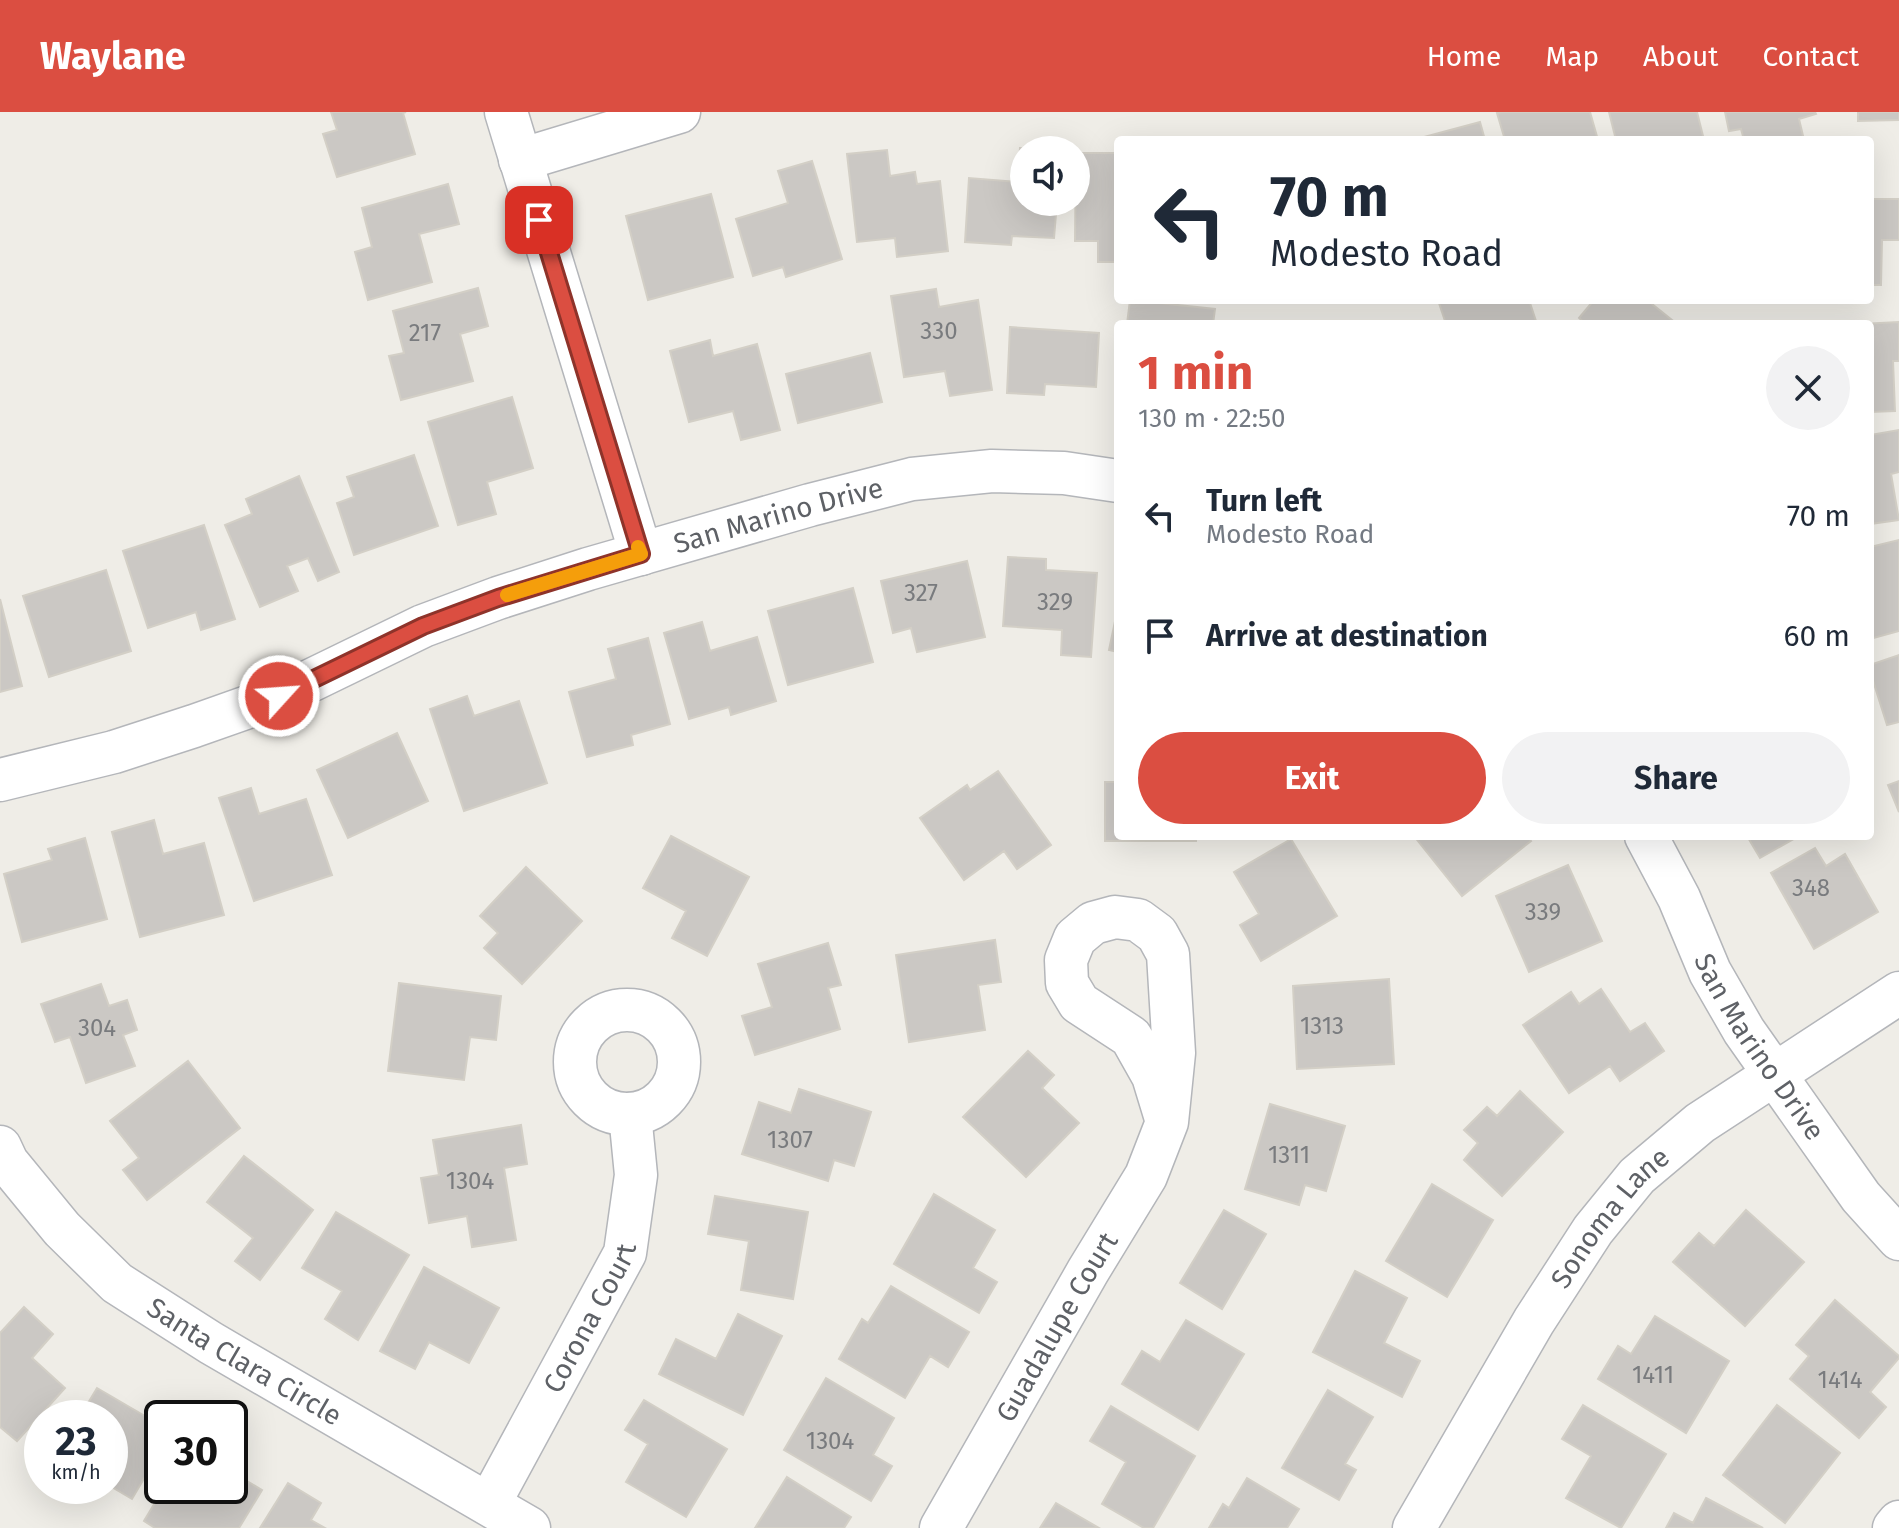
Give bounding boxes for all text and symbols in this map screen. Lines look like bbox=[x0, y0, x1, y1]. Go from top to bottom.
text: Waylane bbox=[40, 33, 186, 79]
text: Home bbox=[1427, 40, 1501, 73]
text: Map bbox=[1545, 40, 1599, 73]
text: About bbox=[1643, 40, 1718, 73]
text: Contact bbox=[1762, 40, 1859, 73]
map controls bbox=[1010, 136, 1090, 216]
button: sound bbox=[1010, 136, 1090, 216]
text: 70 m bbox=[1270, 164, 1389, 231]
icon: left bbox=[1138, 168, 1242, 272]
pin bbox=[505, 186, 573, 254]
icon: arrive bbox=[517, 198, 561, 242]
text: Modesto Road bbox=[1270, 232, 1503, 276]
house number: 330 bbox=[920, 317, 958, 345]
house number: 217 bbox=[409, 319, 441, 347]
text: 1 min bbox=[1138, 344, 1253, 402]
button: close bbox=[1766, 346, 1850, 430]
text: 130 m · 22:50 bbox=[1138, 403, 1286, 434]
street label: San Marino Drive bbox=[670, 471, 886, 561]
text: Turn left bbox=[1206, 483, 1322, 519]
icon: left bbox=[1138, 494, 1182, 538]
text: 70 m bbox=[1787, 498, 1850, 534]
text: Modesto Road bbox=[1206, 519, 1374, 550]
house number: 327 bbox=[904, 579, 938, 607]
house number: 329 bbox=[1037, 588, 1073, 616]
icon: arrive bbox=[1138, 614, 1182, 658]
text: Arrive at destination bbox=[1206, 618, 1488, 654]
text: 60 m bbox=[1784, 618, 1850, 654]
position arrow bbox=[237, 654, 321, 738]
button: Exit bbox=[1138, 732, 1486, 824]
button: Share bbox=[1502, 732, 1850, 824]
house number: 348 bbox=[1792, 874, 1830, 902]
house number: 339 bbox=[1525, 898, 1561, 926]
street label: San Marino Drive bbox=[1687, 949, 1832, 1147]
house number: 1313 bbox=[1300, 1012, 1344, 1040]
house number: 304 bbox=[78, 1014, 116, 1042]
house number: 1307 bbox=[767, 1126, 813, 1154]
street label: Sonoma Lane bbox=[1544, 1140, 1676, 1294]
house number: 1311 bbox=[1268, 1141, 1310, 1169]
house number: 1304 bbox=[446, 1167, 494, 1195]
street label: Guadalupe Court bbox=[989, 1225, 1125, 1428]
street label: Corona Court bbox=[536, 1241, 643, 1398]
street label: Santa Clara Circle bbox=[141, 1291, 348, 1432]
house number: 1411 bbox=[1632, 1361, 1674, 1389]
house number: 1414 bbox=[1818, 1366, 1863, 1394]
speed limit sign: 30 bbox=[144, 1400, 248, 1504]
text: 23 bbox=[55, 1418, 97, 1466]
house number: 1304 bbox=[806, 1427, 854, 1455]
text: km/h bbox=[51, 1460, 101, 1484]

